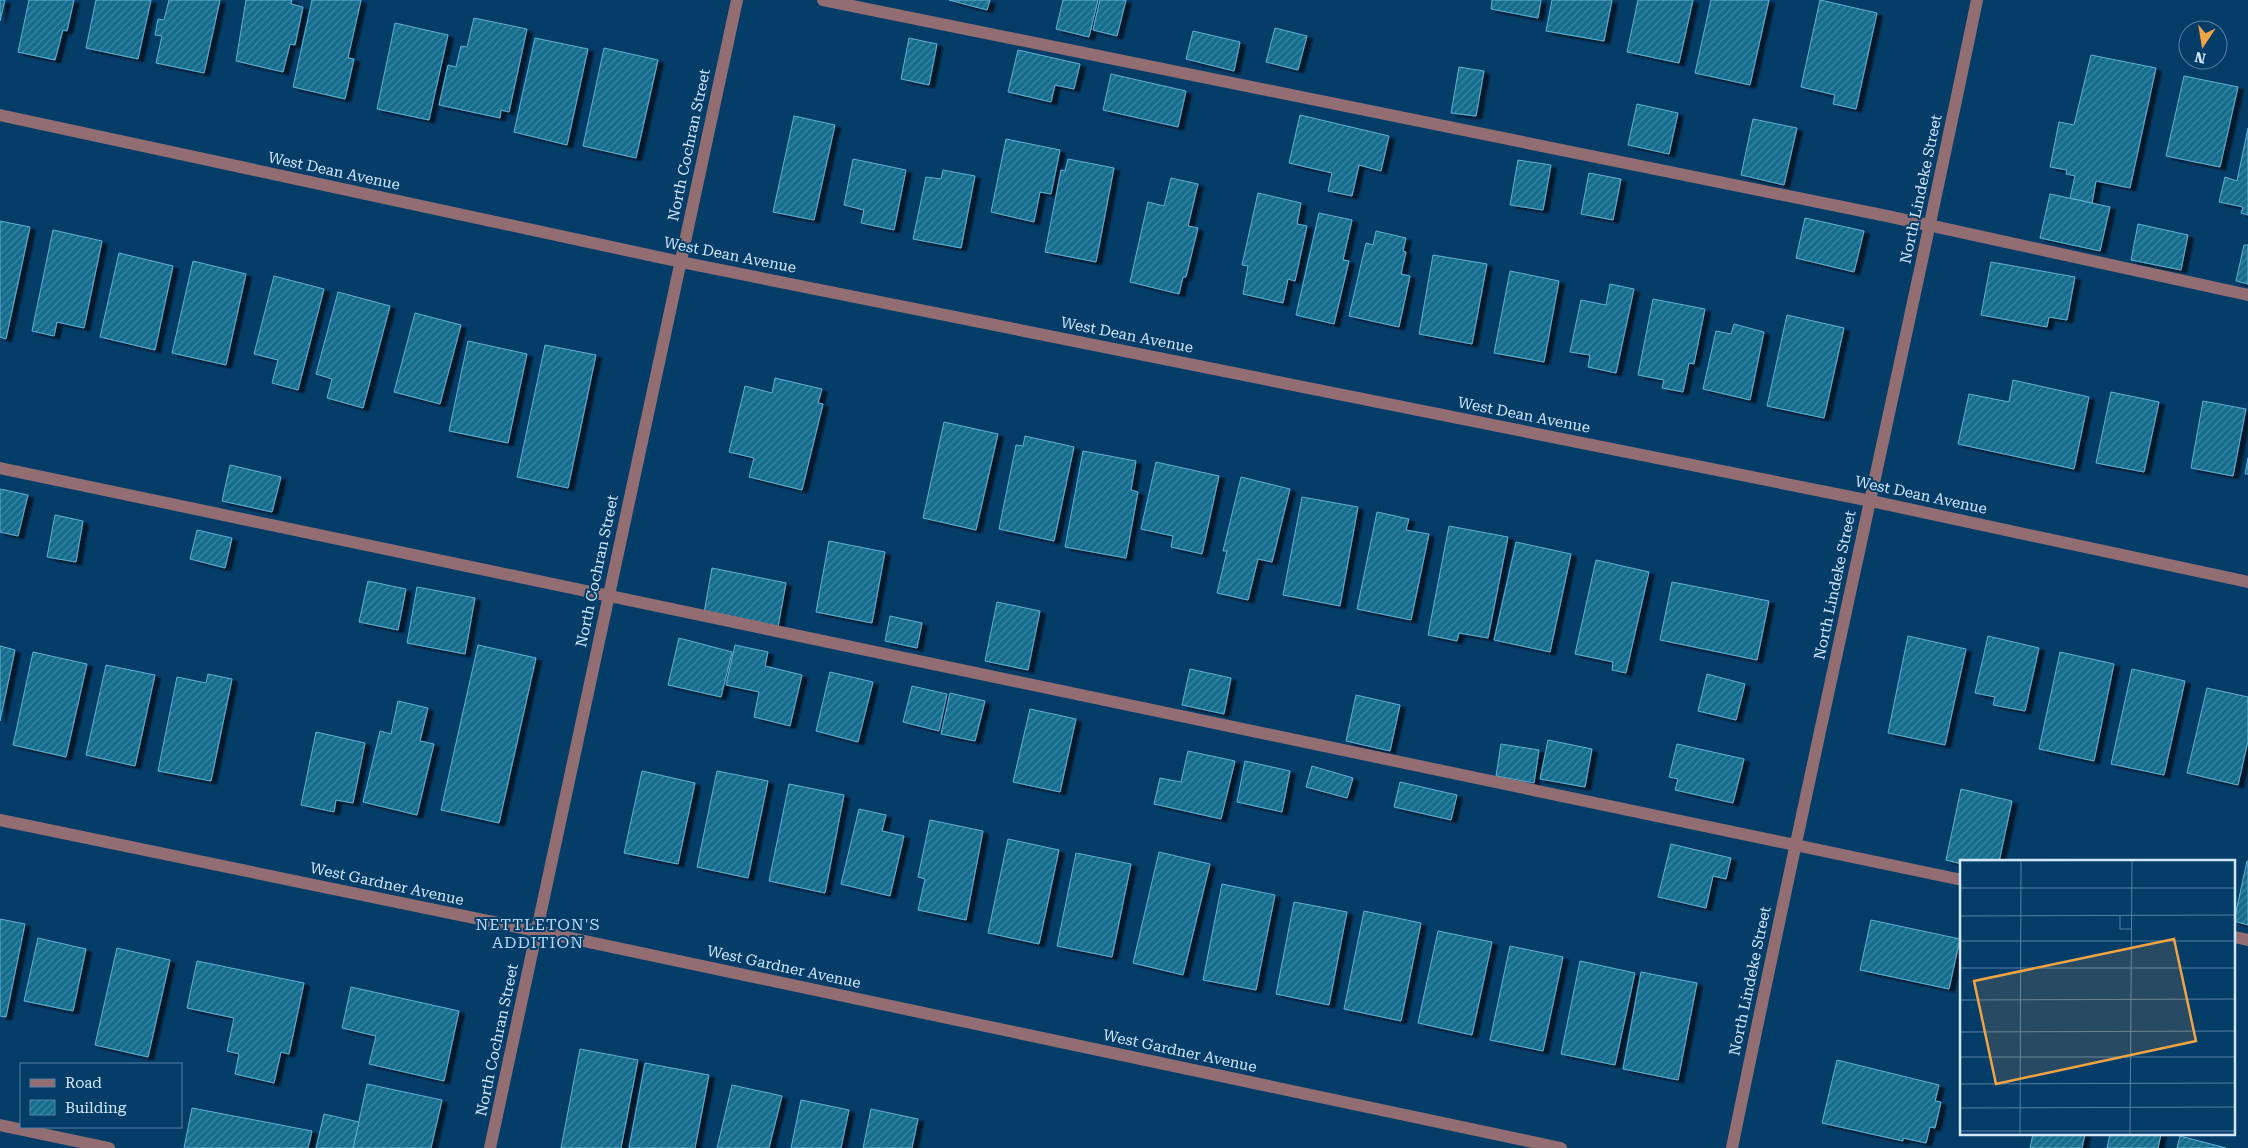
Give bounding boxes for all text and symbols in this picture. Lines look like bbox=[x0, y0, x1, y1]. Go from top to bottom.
north arrow bbox=[2178, 20, 2228, 70]
text: N bbox=[2193, 49, 2207, 67]
street label: North Cochran Street bbox=[664, 67, 714, 223]
street label: North Lindeke Street bbox=[1896, 112, 1946, 265]
street label: West Dean Avenue bbox=[266, 148, 402, 194]
street label: West Dean Avenue bbox=[662, 233, 798, 277]
street label: West Dean Avenue bbox=[1059, 313, 1195, 357]
street label: West Dean Avenue bbox=[1456, 393, 1592, 437]
street label: West Dean Avenue bbox=[1853, 472, 1989, 518]
street label: North Cochran Street bbox=[572, 493, 622, 649]
street label: North Lindeke Street bbox=[1810, 508, 1860, 661]
street label: West Gardner Avenue bbox=[309, 859, 465, 909]
inset map bbox=[1960, 860, 2236, 1136]
street label: North Lindeke Street bbox=[1725, 904, 1775, 1057]
district label: NETTLETON'S ADDITION bbox=[475, 915, 601, 952]
street label: West Gardner Avenue bbox=[706, 942, 862, 992]
street label: North Cochran Street bbox=[472, 962, 522, 1118]
street label: West Gardner Avenue bbox=[1102, 1026, 1258, 1076]
legend bbox=[20, 1063, 182, 1128]
text: Road bbox=[65, 1074, 102, 1092]
text: Building bbox=[65, 1099, 127, 1117]

